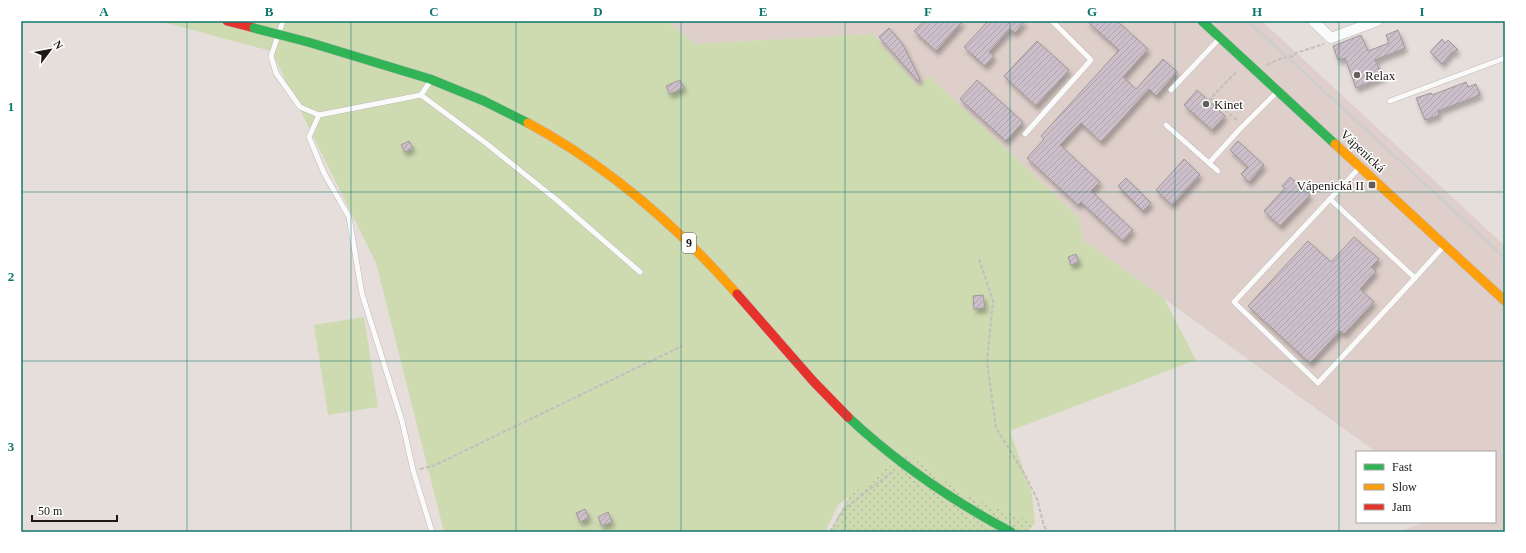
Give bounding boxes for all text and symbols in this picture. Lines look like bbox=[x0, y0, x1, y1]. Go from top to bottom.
text: A bbox=[99, 4, 109, 19]
text: B bbox=[265, 4, 274, 19]
text: C bbox=[429, 4, 439, 19]
text: D bbox=[593, 4, 603, 19]
text: E bbox=[759, 4, 767, 19]
text: F bbox=[924, 4, 932, 19]
text: G bbox=[1087, 4, 1097, 19]
text: H bbox=[1252, 4, 1262, 19]
text: I bbox=[1419, 4, 1425, 19]
north arrow bbox=[30, 30, 70, 70]
text: N bbox=[51, 38, 66, 51]
place label: Relax bbox=[1365, 68, 1396, 83]
marker: Relax bbox=[1352, 70, 1362, 80]
place label: Kinet bbox=[1214, 97, 1243, 112]
text: 1 bbox=[8, 99, 14, 114]
marker: Kinet bbox=[1201, 99, 1211, 109]
street label: Vápenická bbox=[1338, 127, 1389, 176]
place label: Vápenická II bbox=[1297, 178, 1364, 193]
marker: Vápenická II bbox=[1367, 180, 1377, 190]
road number: 9 bbox=[682, 233, 696, 253]
text: 2 bbox=[8, 269, 14, 284]
text: 3 bbox=[8, 439, 15, 454]
legend bbox=[1356, 451, 1496, 523]
text: Fast bbox=[1392, 460, 1413, 474]
text: Slow bbox=[1392, 480, 1417, 494]
scale bar bbox=[32, 497, 117, 523]
text: Jam bbox=[1392, 500, 1412, 514]
text: 50 m bbox=[38, 504, 63, 518]

